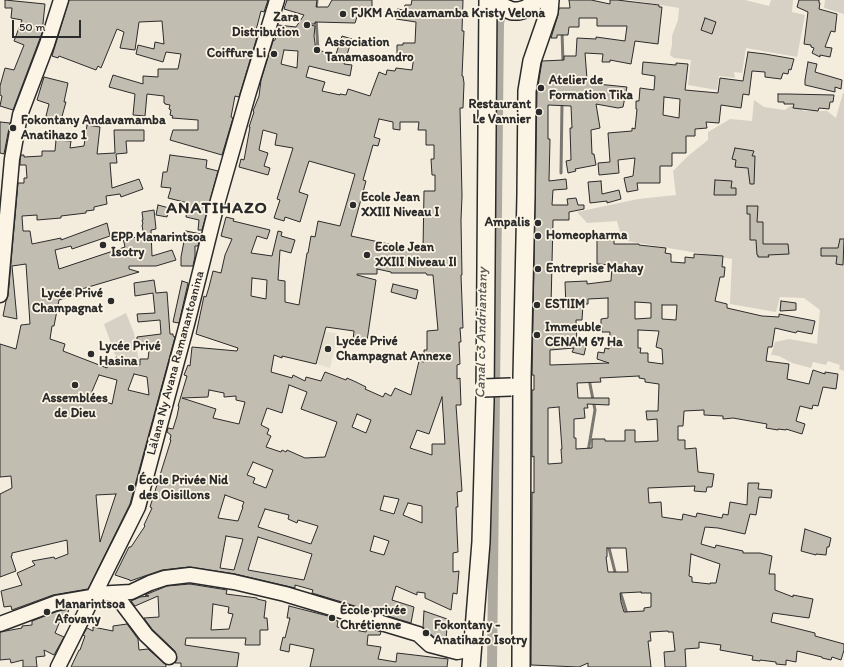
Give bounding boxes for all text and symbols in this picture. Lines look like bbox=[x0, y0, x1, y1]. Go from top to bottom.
place label: FJKM Andavamamba Kristy Velona bbox=[351, 6, 545, 22]
marker: FJKM Andavamamba Kristy Velona bbox=[338, 9, 348, 19]
place label: Zara Distribution bbox=[232, 10, 299, 41]
scale bar bbox=[14, 12, 83, 38]
text: 50 m bbox=[19, 20, 45, 34]
marker: Zara Distribution bbox=[302, 20, 312, 30]
place label: Association Tanamasoandro bbox=[325, 35, 414, 66]
marker: Association Tanamasoandro bbox=[312, 45, 322, 55]
place label: Coiffure Li bbox=[207, 46, 266, 62]
marker: Coiffure Li bbox=[269, 49, 279, 59]
place label: Atelier de Formation Tika bbox=[549, 73, 633, 104]
marker: Atelier de Formation Tika bbox=[536, 83, 546, 93]
place label: Restaurant Le Vannier bbox=[469, 97, 531, 128]
marker: Restaurant Le Vannier bbox=[534, 107, 544, 117]
place label: Fokontany Andavamamba Anatihazo 1 bbox=[21, 113, 166, 144]
marker: Fokontany Andavamamba Anatihazo 1 bbox=[8, 123, 18, 133]
place label: Ecole Jean XXIII Niveau I bbox=[361, 190, 439, 221]
district label: ANATIHAZO bbox=[166, 199, 268, 219]
marker: Ecole Jean XXIII Niveau I bbox=[348, 200, 358, 210]
place label: Ampalis bbox=[485, 215, 530, 231]
marker: Ampalis bbox=[533, 218, 543, 228]
place label: Homeopharma bbox=[546, 228, 627, 244]
place label: EPP Manarintsoa Isotry bbox=[111, 230, 206, 261]
marker: Homeopharma bbox=[533, 231, 543, 241]
marker: EPP Manarintsoa Isotry bbox=[98, 240, 108, 250]
place label: Ecole Jean XXIII Niveau II bbox=[375, 240, 457, 271]
marker: Ecole Jean XXIII Niveau II bbox=[362, 250, 372, 260]
place label: Entreprise Mahay bbox=[546, 261, 643, 277]
marker: Entreprise Mahay bbox=[533, 264, 543, 274]
water label: Canal c3 Andriantany bbox=[472, 267, 492, 399]
street label: Làlana Ny Avana Ramanantoanina bbox=[144, 269, 208, 457]
place label: Lycée Privé Champagnat bbox=[32, 286, 103, 317]
marker: Lycée Privé Champagnat bbox=[106, 296, 116, 306]
place label: ESTIIM bbox=[545, 297, 585, 313]
marker: ESTIIM bbox=[532, 300, 542, 310]
place label: Immeuble CENAM 67 Ha bbox=[545, 320, 623, 351]
marker: Immeuble CENAM 67 Ha bbox=[532, 330, 542, 340]
place label: Lycée Privé Champagnat Annexe bbox=[336, 334, 451, 365]
place label: Lycée Privé Hasina bbox=[99, 339, 161, 370]
marker: Lycée Privé Champagnat Annexe bbox=[323, 344, 333, 354]
marker: Lycée Privé Hasina bbox=[86, 349, 96, 359]
marker: Assemblées de Dieu bbox=[70, 380, 80, 390]
place label: Assemblées de Dieu bbox=[42, 391, 108, 422]
place label: École Privée Nid des Oisillons bbox=[139, 473, 228, 504]
marker: École Privée Nid des Oisillons bbox=[126, 483, 136, 493]
place label: Manarintsoa Afovany bbox=[55, 597, 125, 628]
place label: École privée Chrétienne bbox=[340, 603, 406, 634]
marker: Manarintsoa Afovany bbox=[42, 607, 52, 617]
marker: École privée Chrétienne bbox=[327, 613, 337, 623]
place label: Fokontany - Anatihazo Isotry bbox=[434, 618, 527, 649]
marker: Fokontany - Anatihazo Isotry bbox=[421, 628, 431, 638]

